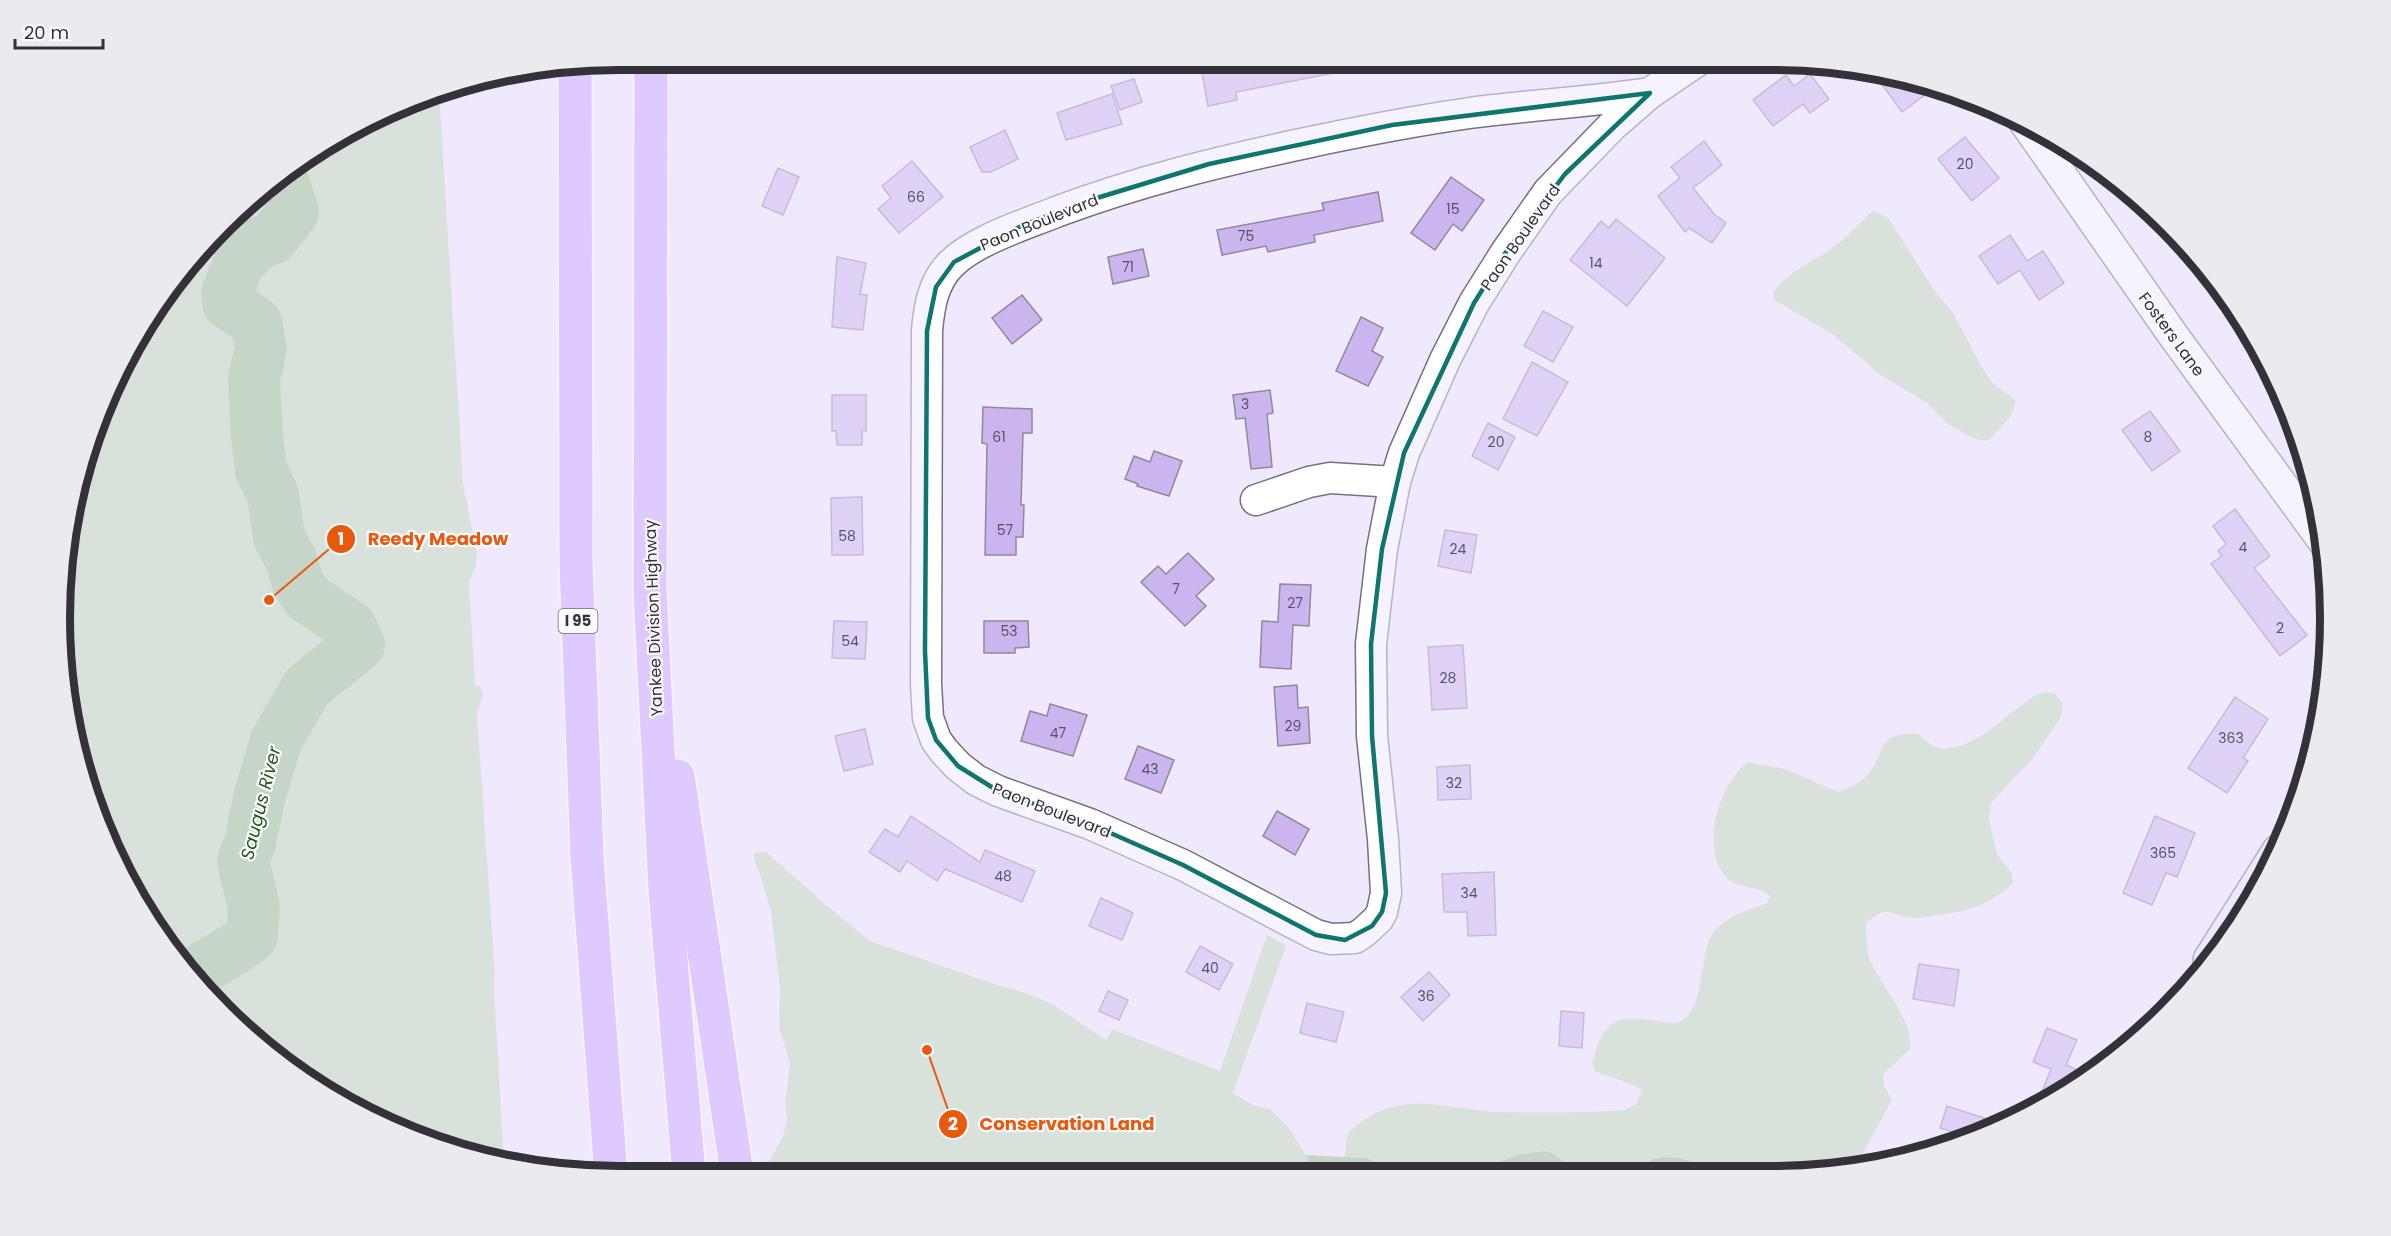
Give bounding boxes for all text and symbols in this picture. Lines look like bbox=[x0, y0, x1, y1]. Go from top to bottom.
scale bar bbox=[15, 12, 104, 50]
text: 20 m bbox=[24, 20, 69, 45]
house number: 20 bbox=[1957, 154, 1973, 174]
street label: Paon Boulevard bbox=[1475, 179, 1566, 295]
house number: 66 bbox=[907, 187, 925, 207]
street label: Paon Boulevard bbox=[977, 188, 1102, 257]
house number: 15 bbox=[1446, 199, 1460, 219]
house number: 75 bbox=[1238, 226, 1254, 246]
house number: 14 bbox=[1589, 253, 1603, 273]
house number: 71 bbox=[1122, 257, 1134, 277]
street label: Fosters Lane bbox=[2133, 288, 2210, 381]
house number: 3 bbox=[1241, 394, 1249, 414]
house number: 61 bbox=[992, 427, 1006, 447]
house number: 8 bbox=[2144, 427, 2153, 447]
house number: 20 bbox=[1488, 432, 1504, 452]
street label: Yankee Division Highway bbox=[639, 519, 668, 717]
house number: 57 bbox=[997, 520, 1014, 540]
callout: Reedy Meadow bbox=[326, 521, 520, 557]
text: 1 bbox=[338, 526, 344, 551]
text: Reedy Meadow bbox=[368, 526, 509, 551]
house number: 58 bbox=[838, 526, 856, 546]
house number: 4 bbox=[2239, 537, 2248, 557]
house number: 24 bbox=[1450, 539, 1467, 559]
house number: 7 bbox=[1172, 579, 1180, 599]
house number: 27 bbox=[1287, 593, 1303, 613]
road number: I 95 bbox=[558, 609, 598, 633]
house number: 2 bbox=[2276, 618, 2284, 638]
house number: 53 bbox=[1000, 621, 1018, 641]
house number: 54 bbox=[841, 631, 859, 651]
house number: 28 bbox=[1440, 668, 1457, 688]
house number: 29 bbox=[1285, 716, 1301, 736]
house number: 47 bbox=[1050, 723, 1067, 743]
house number: 363 bbox=[2218, 728, 2244, 748]
water label: Saugus River bbox=[234, 742, 287, 862]
house number: 43 bbox=[1141, 759, 1159, 779]
house number: 32 bbox=[1446, 773, 1462, 793]
street label: Paon Boulevard bbox=[989, 777, 1115, 844]
house number: 365 bbox=[2150, 843, 2176, 863]
house number: 48 bbox=[994, 866, 1012, 886]
house number: 34 bbox=[1460, 883, 1478, 903]
house number: 40 bbox=[1201, 958, 1219, 978]
house number: 36 bbox=[1417, 986, 1435, 1006]
callout: Conservation Land bbox=[938, 1106, 1166, 1142]
text: 2 bbox=[948, 1111, 958, 1136]
text: Conservation Land bbox=[980, 1111, 1154, 1136]

